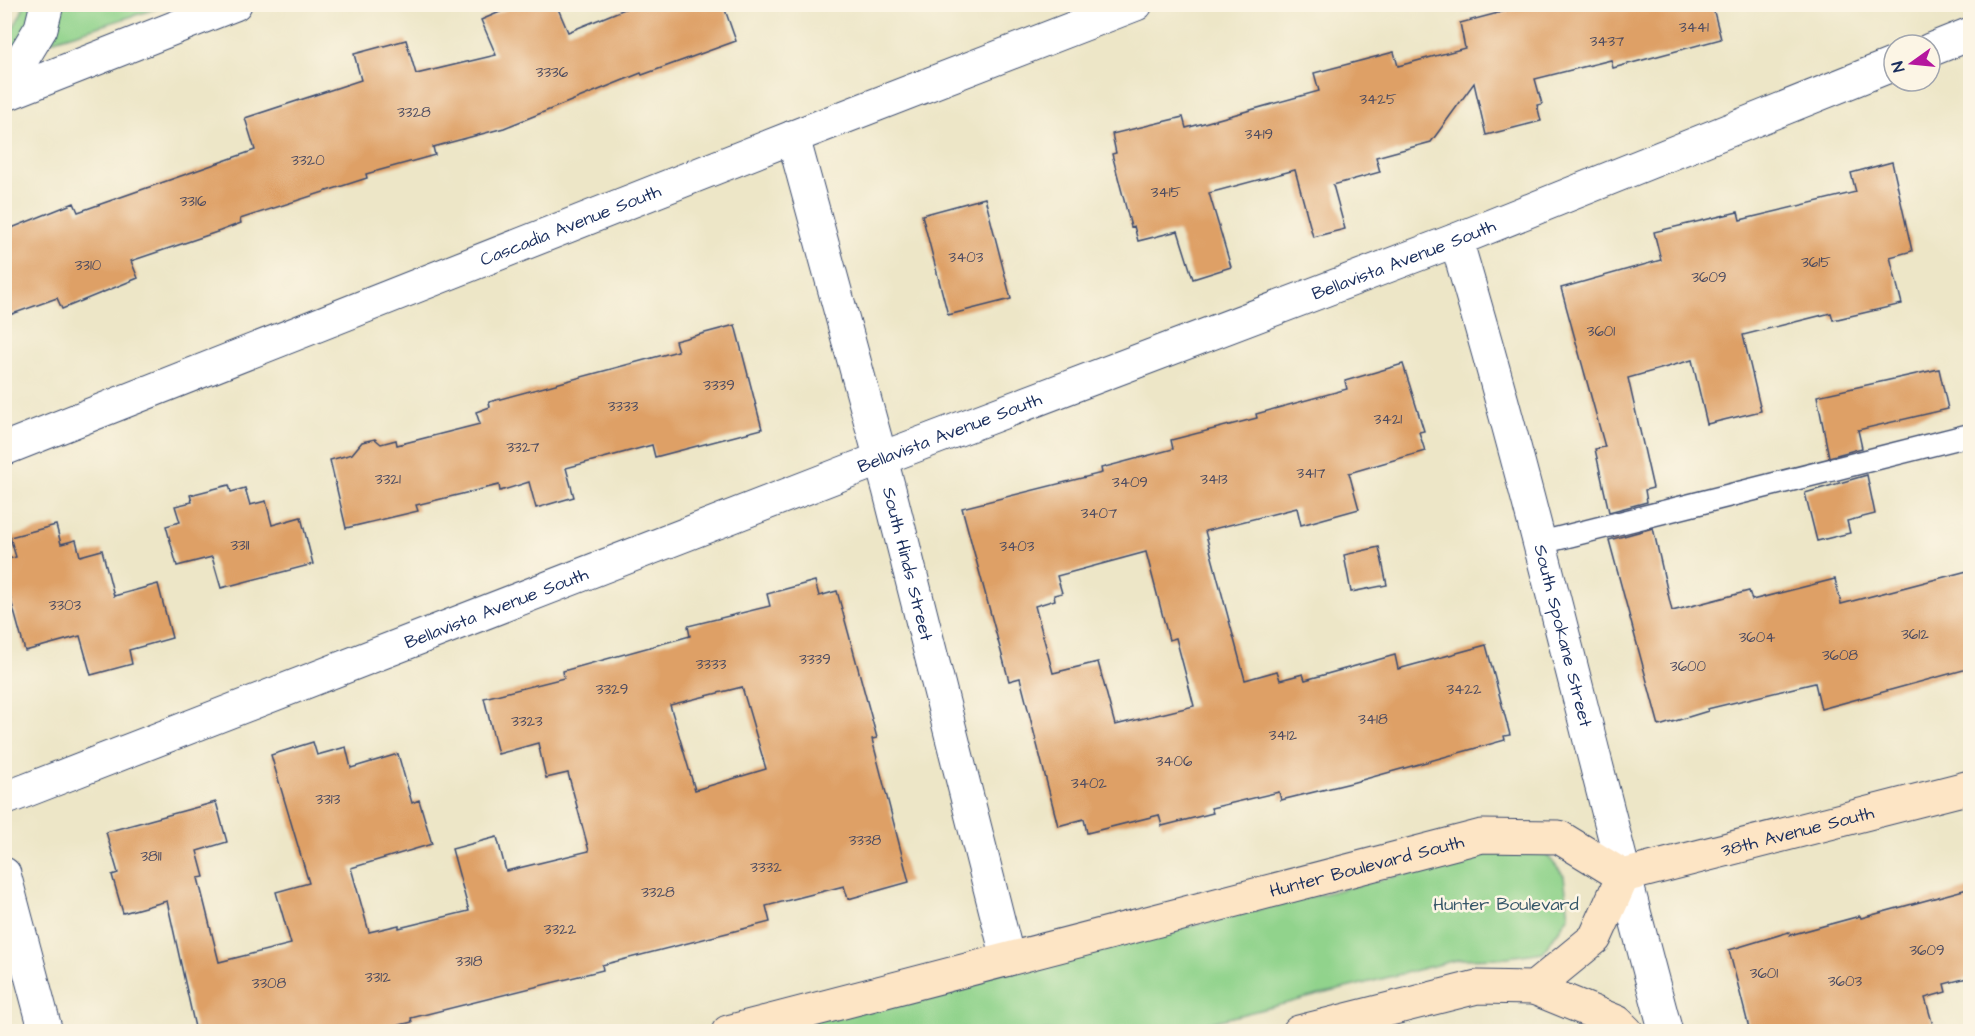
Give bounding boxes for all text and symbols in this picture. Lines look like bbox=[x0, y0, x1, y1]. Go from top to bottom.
house number: 3441 bbox=[1679, 17, 1709, 38]
house number: 3437 bbox=[1590, 31, 1624, 52]
north arrow bbox=[1882, 33, 1942, 93]
text: N bbox=[1887, 59, 1910, 74]
house number: 3336 bbox=[536, 62, 569, 83]
house number: 3425 bbox=[1359, 89, 1397, 110]
house number: 3328 bbox=[397, 102, 431, 123]
house number: 3419 bbox=[1245, 124, 1273, 145]
house number: 3320 bbox=[291, 150, 325, 171]
street label: Cascadia Avenue South bbox=[476, 178, 665, 273]
house number: 3415 bbox=[1151, 182, 1182, 203]
house number: 3316 bbox=[180, 191, 207, 212]
street label: Bellavista Avenue South bbox=[1308, 213, 1500, 307]
house number: 3403 bbox=[949, 247, 984, 268]
house number: 3615 bbox=[1801, 252, 1831, 273]
house number: 3310 bbox=[75, 255, 102, 276]
house number: 3609 bbox=[1691, 267, 1727, 288]
house number: 3601 bbox=[1587, 321, 1615, 342]
house number: 3339 bbox=[703, 375, 735, 396]
street label: Bellavista Avenue South bbox=[854, 387, 1045, 479]
house number: 3333 bbox=[608, 396, 639, 417]
house number: 3421 bbox=[1374, 409, 1402, 430]
house number: 3327 bbox=[506, 437, 540, 458]
house number: 3417 bbox=[1297, 463, 1326, 484]
house number: 3321 bbox=[375, 469, 401, 490]
house number: 3413 bbox=[1200, 469, 1228, 490]
house number: 3409 bbox=[1112, 472, 1148, 493]
street label: South Hinds Street bbox=[876, 484, 939, 644]
house number: 3407 bbox=[1081, 503, 1117, 524]
house number: 3311 bbox=[230, 535, 250, 556]
house number: 3403 bbox=[1000, 536, 1035, 557]
street label: South Spokane Street bbox=[1527, 542, 1598, 731]
street label: Bellavista Avenue South bbox=[401, 561, 592, 655]
house number: 3303 bbox=[49, 595, 82, 616]
house number: 3612 bbox=[1901, 624, 1929, 645]
house number: 3604 bbox=[1739, 627, 1775, 648]
house number: 3608 bbox=[1822, 645, 1858, 666]
house number: 3339 bbox=[799, 649, 831, 670]
house number: 3333 bbox=[696, 654, 727, 675]
house number: 3600 bbox=[1670, 656, 1707, 677]
house number: 3329 bbox=[596, 679, 628, 700]
house number: 3422 bbox=[1446, 679, 1482, 700]
house number: 3418 bbox=[1358, 709, 1388, 730]
house number: 3323 bbox=[511, 711, 543, 732]
house number: 3412 bbox=[1269, 725, 1298, 746]
house number: 3406 bbox=[1156, 751, 1193, 772]
house number: 3402 bbox=[1071, 773, 1107, 794]
house number: 3313 bbox=[316, 789, 341, 810]
street label: 38th Avenue South bbox=[1718, 800, 1877, 863]
street label: Hunter Boulevard South bbox=[1267, 829, 1467, 904]
house number: 3338 bbox=[849, 830, 882, 851]
house number: 3811 bbox=[140, 846, 162, 867]
house number: 3332 bbox=[750, 857, 782, 878]
house number: 3328 bbox=[641, 882, 675, 903]
park label: Hunter Boulevard bbox=[1433, 892, 1579, 917]
house number: 3322 bbox=[544, 919, 577, 940]
house number: 3609 bbox=[1909, 940, 1945, 961]
house number: 3318 bbox=[456, 951, 483, 972]
house number: 3601 bbox=[1750, 963, 1778, 984]
house number: 3312 bbox=[365, 967, 391, 988]
house number: 3603 bbox=[1828, 971, 1862, 992]
house number: 3308 bbox=[252, 973, 287, 994]

